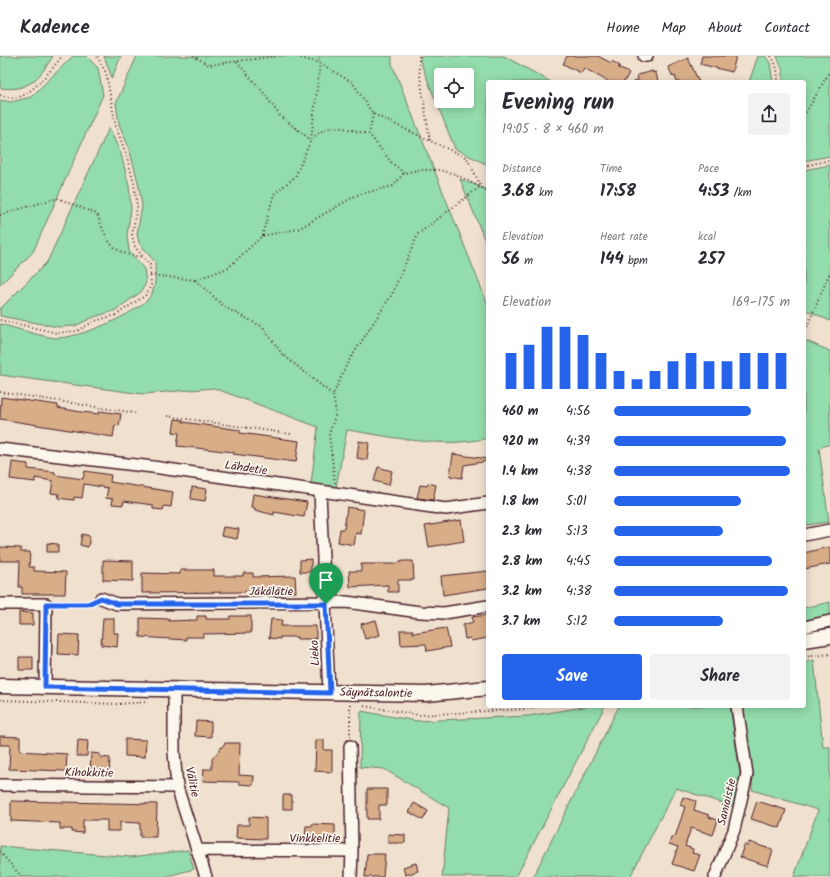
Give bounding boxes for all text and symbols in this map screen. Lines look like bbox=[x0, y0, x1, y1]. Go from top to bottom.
text: Kadence bbox=[20, 13, 90, 43]
text: Home bbox=[606, 17, 640, 39]
text: Map bbox=[662, 17, 686, 39]
text: About bbox=[708, 17, 742, 39]
text: Contact bbox=[764, 17, 810, 39]
map controls bbox=[434, 68, 474, 108]
button: locate bbox=[434, 68, 474, 108]
text: Evening run bbox=[502, 86, 614, 121]
button: share bbox=[748, 93, 790, 135]
text: 19:05 · 8 × 460 m bbox=[502, 119, 604, 140]
text: Distance bbox=[502, 160, 542, 178]
text: Time bbox=[600, 160, 622, 178]
text: Pace bbox=[698, 160, 719, 178]
text: 3.68 bbox=[502, 178, 535, 205]
text: 17:58 bbox=[600, 178, 636, 205]
text: 4:53 bbox=[698, 178, 729, 205]
text: km bbox=[535, 184, 553, 202]
text: /km bbox=[729, 184, 752, 202]
text: Elevation bbox=[502, 228, 544, 246]
text: Heart rate bbox=[600, 228, 648, 246]
text: kcal bbox=[698, 228, 716, 246]
text: 56 bbox=[502, 246, 520, 273]
text: 144 bbox=[600, 246, 624, 273]
text: 257 bbox=[698, 246, 725, 273]
text: m bbox=[520, 252, 533, 270]
text: bpm bbox=[624, 252, 648, 270]
text: Elevation bbox=[502, 292, 551, 313]
text: 169–175 m bbox=[732, 292, 790, 313]
text: 460 m bbox=[502, 401, 538, 422]
text: 4:56 bbox=[566, 401, 591, 422]
text: 920 m bbox=[502, 431, 538, 452]
text: 4:39 bbox=[566, 431, 590, 452]
street label: Lähdetie bbox=[223, 456, 269, 480]
text: 1.4 km bbox=[502, 461, 538, 482]
text: 4:38 bbox=[566, 461, 592, 482]
text: 1.8 km bbox=[502, 491, 539, 512]
text: 5:01 bbox=[566, 491, 587, 512]
text: 2.3 km bbox=[502, 521, 542, 542]
text: 5:13 bbox=[566, 521, 588, 542]
text: 2.8 km bbox=[502, 551, 542, 572]
text: 4:45 bbox=[566, 551, 591, 572]
pin bbox=[309, 563, 343, 604]
icon: arrive bbox=[315, 569, 337, 591]
text: 3.2 km bbox=[502, 581, 542, 602]
text: 4:38 bbox=[566, 581, 592, 602]
street label: Jäkälätie bbox=[249, 582, 294, 601]
text: 3.7 km bbox=[502, 611, 540, 632]
text: 5:12 bbox=[566, 611, 588, 632]
street label: Lieko bbox=[305, 640, 325, 666]
button: Save bbox=[502, 654, 642, 700]
button: Share bbox=[650, 654, 790, 700]
street label: Säynätsalontie bbox=[339, 683, 413, 703]
street label: Kihokkitie bbox=[64, 763, 114, 783]
street label: Välitie bbox=[180, 765, 205, 800]
street label: Saniaistie bbox=[712, 776, 742, 827]
street label: Vinkkelitie bbox=[290, 829, 341, 848]

